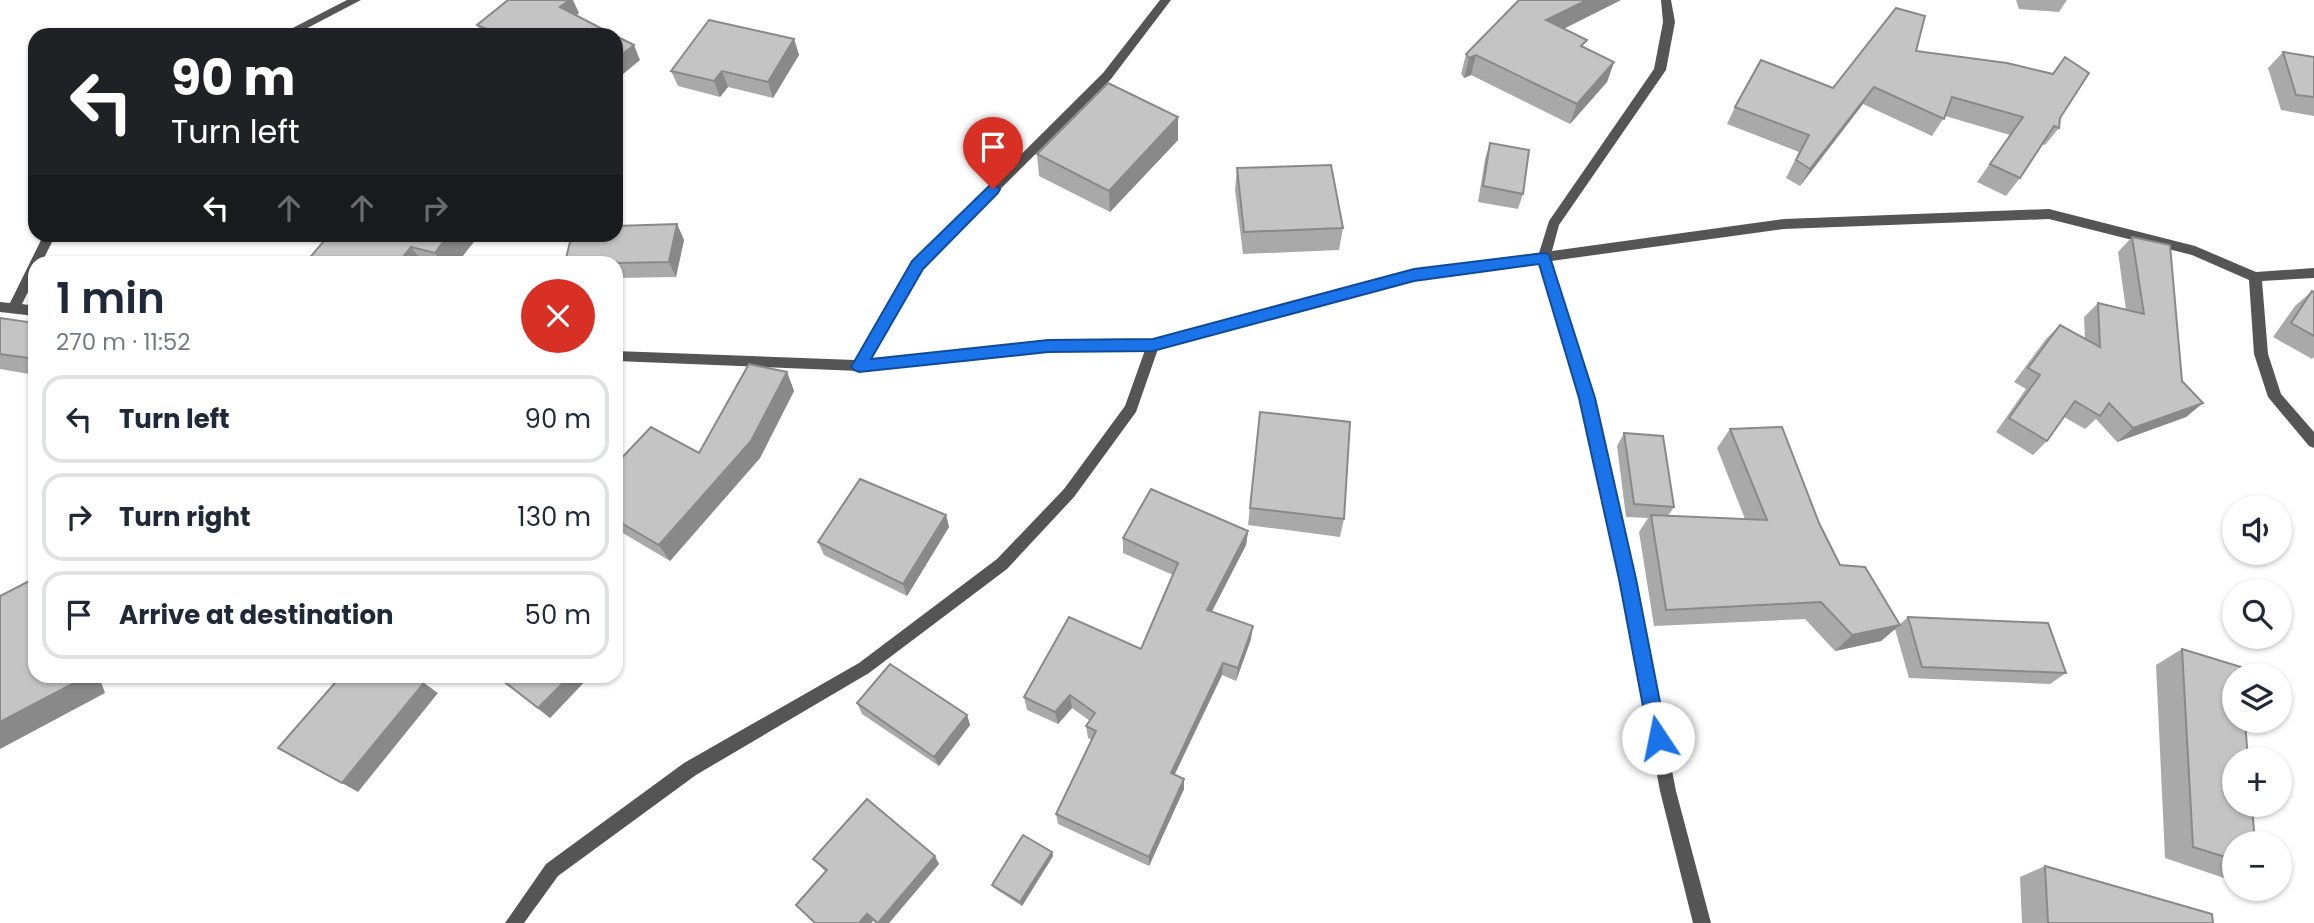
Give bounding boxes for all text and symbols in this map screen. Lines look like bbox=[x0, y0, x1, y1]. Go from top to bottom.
text: 90 m bbox=[171, 44, 295, 112]
icon: left bbox=[56, 56, 147, 147]
text: Turn left bbox=[171, 109, 300, 154]
pin bbox=[963, 117, 1023, 189]
icon: arrive bbox=[974, 128, 1012, 166]
icon: left bbox=[197, 189, 235, 227]
icon: ahead bbox=[270, 189, 308, 227]
icon: ahead bbox=[343, 189, 381, 227]
icon: right bbox=[416, 189, 454, 227]
text: 1 min bbox=[56, 269, 165, 328]
button: close bbox=[521, 279, 595, 353]
text: 270 m · 11:52 bbox=[56, 326, 191, 358]
icon: left bbox=[60, 400, 98, 438]
text: Turn left bbox=[119, 401, 230, 437]
text: 90 m bbox=[525, 401, 591, 437]
map controls bbox=[2222, 495, 2292, 901]
button: sound bbox=[2222, 495, 2292, 565]
icon: right bbox=[60, 498, 98, 536]
text: Turn right bbox=[119, 499, 251, 535]
text: 130 m bbox=[517, 499, 591, 535]
button: search bbox=[2222, 579, 2292, 649]
icon: arrive bbox=[60, 596, 98, 634]
text: Arrive at destination bbox=[119, 597, 394, 633]
text: 50 m bbox=[525, 597, 591, 633]
button: layers bbox=[2222, 663, 2292, 733]
position arrow bbox=[1621, 701, 1695, 775]
button: + bbox=[2222, 747, 2292, 817]
button: − bbox=[2222, 831, 2292, 901]

